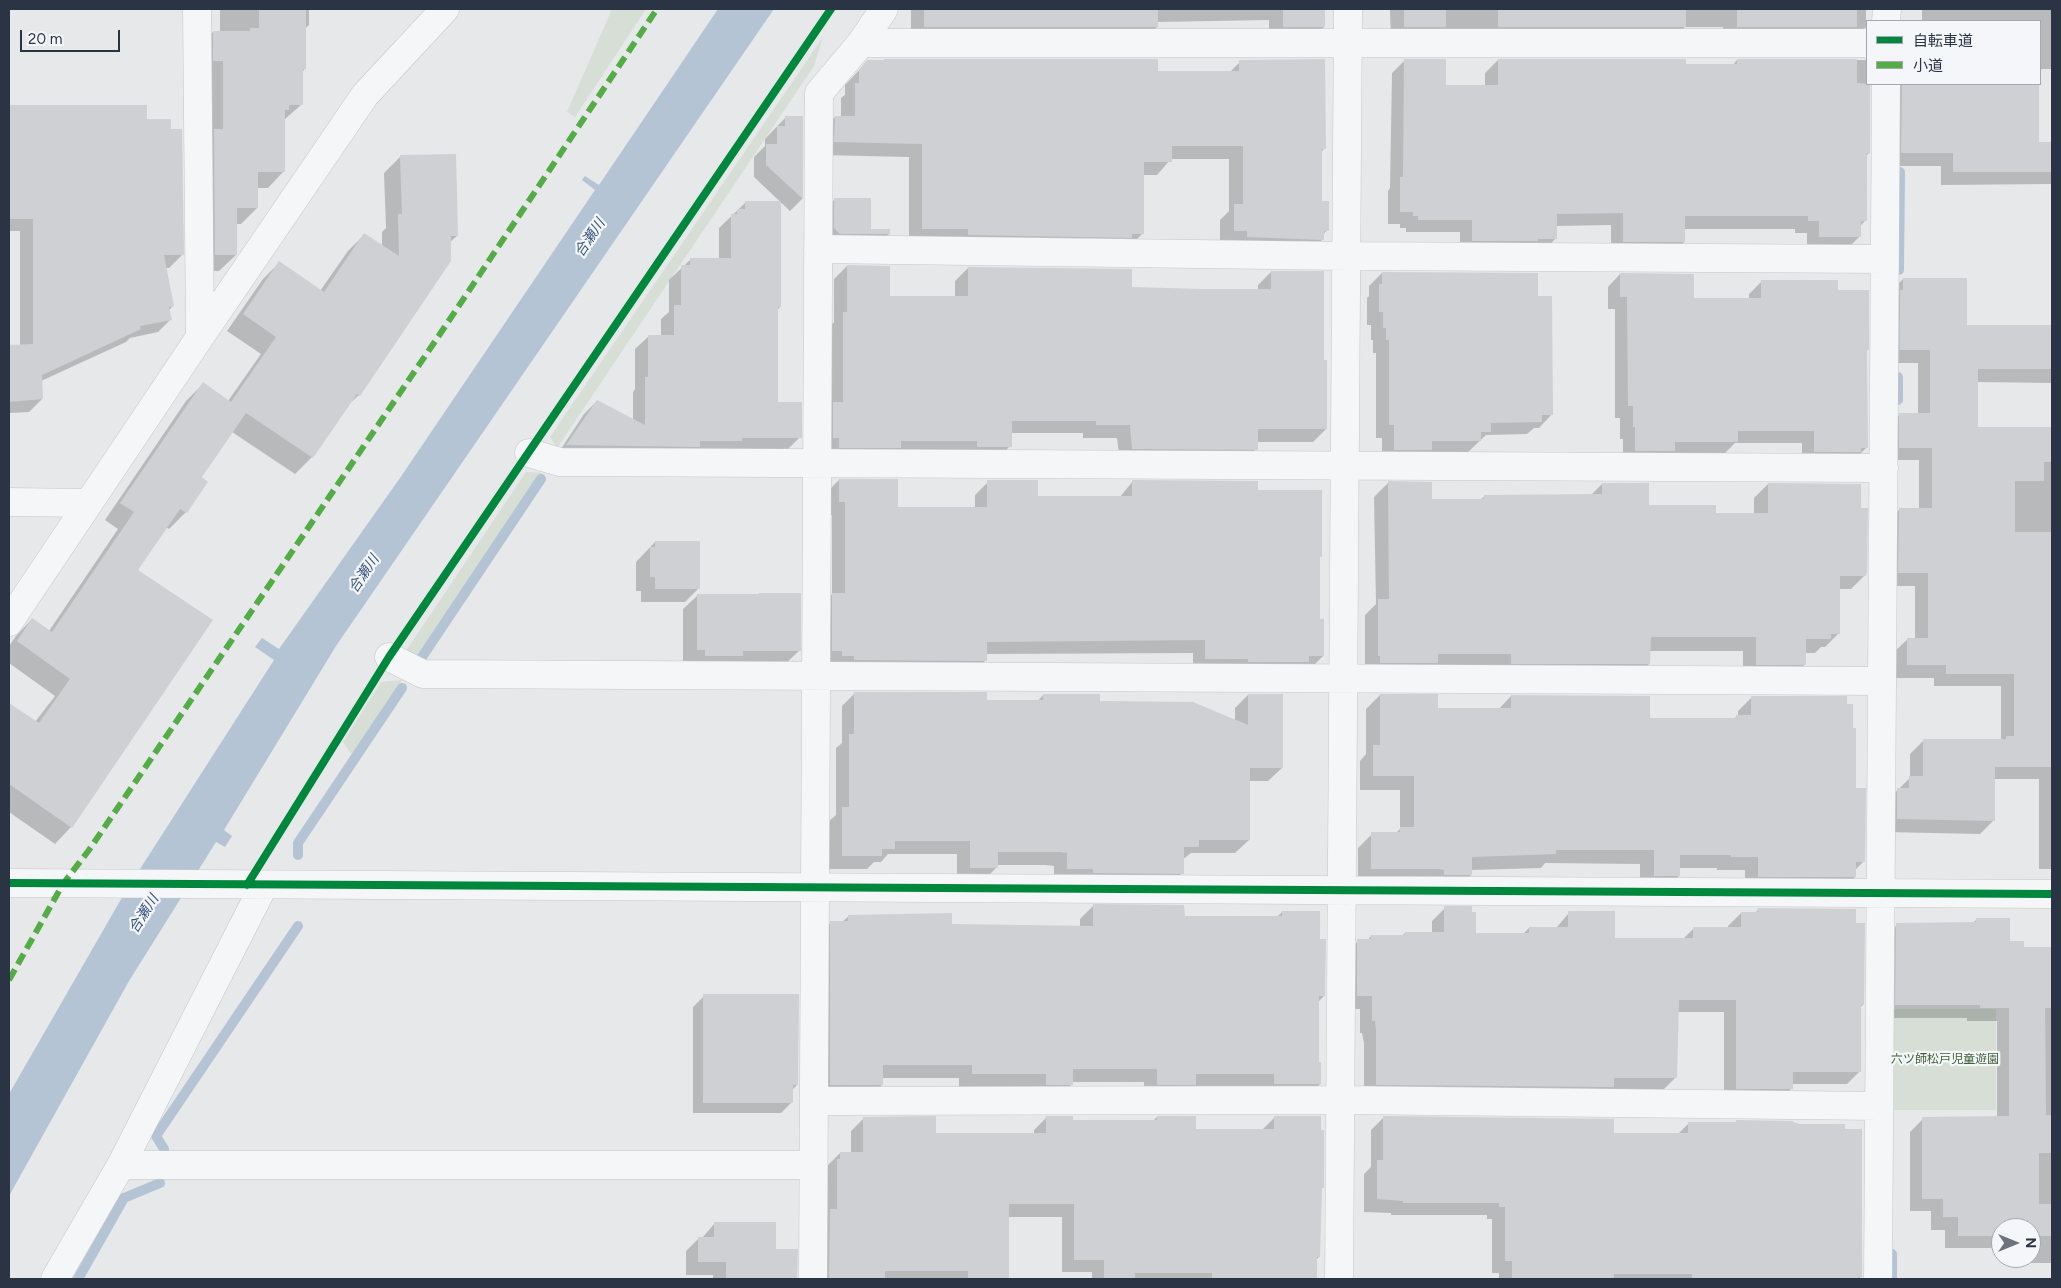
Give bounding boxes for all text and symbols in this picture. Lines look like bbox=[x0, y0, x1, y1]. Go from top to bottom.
scale bar bbox=[22, 20, 122, 52]
legend bbox=[1866, 20, 2041, 85]
text: 20 m bbox=[28, 30, 62, 48]
text: 自転車道 bbox=[1913, 32, 1973, 50]
text: 小道 bbox=[1913, 57, 1943, 75]
water label: 合瀬川 bbox=[571, 216, 609, 260]
water label: 合瀬川 bbox=[345, 552, 383, 596]
water label: 合瀬川 bbox=[126, 892, 162, 936]
park label: 六ツ師松戸児童遊園 bbox=[1891, 1052, 1999, 1066]
north arrow bbox=[1991, 1218, 2041, 1268]
text: N bbox=[2022, 1238, 2039, 1248]

